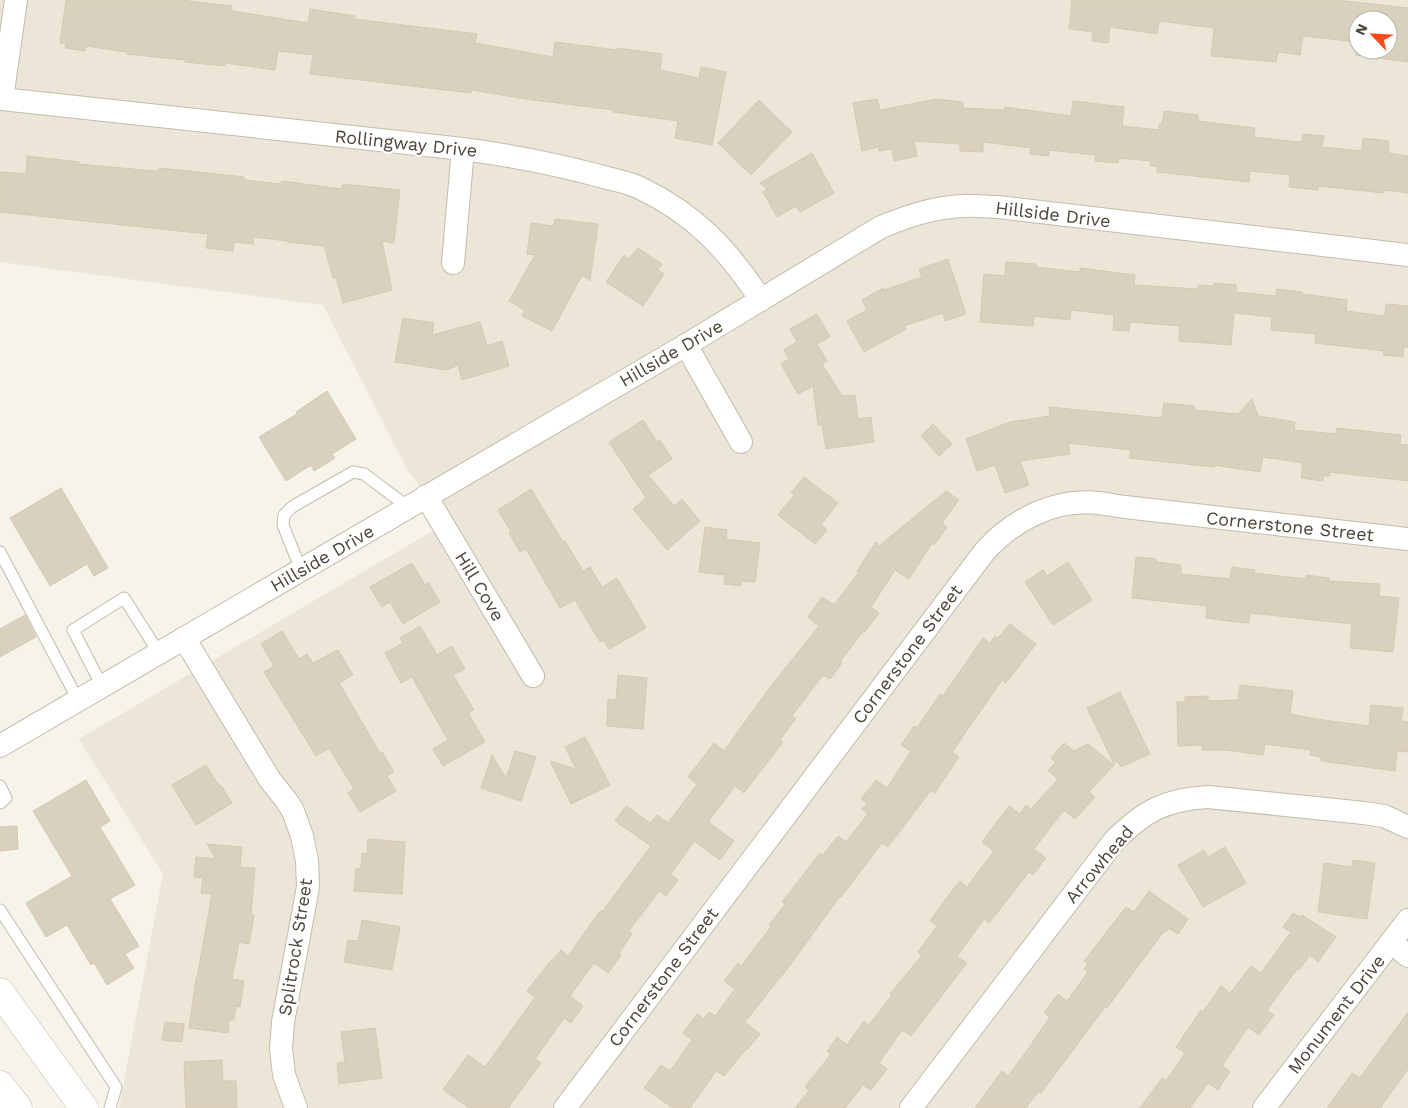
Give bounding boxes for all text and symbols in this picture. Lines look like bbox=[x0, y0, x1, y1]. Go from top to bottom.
north arrow bbox=[1348, 10, 1398, 60]
text: N bbox=[1352, 21, 1371, 38]
street label: Rollingway Drive bbox=[334, 125, 478, 161]
street label: Hillside Drive bbox=[994, 197, 1112, 231]
street label: Hillside Drive bbox=[616, 315, 726, 391]
street label: Cornerstone Street bbox=[1205, 507, 1375, 545]
street label: Hillside Drive bbox=[267, 520, 377, 596]
street label: Hill Cove bbox=[451, 547, 509, 625]
street label: Cornerstone Street bbox=[848, 580, 966, 728]
street label: Arrowhead bbox=[1060, 821, 1138, 907]
street label: Splitrock Street bbox=[274, 876, 316, 1017]
street label: Cornerstone Street bbox=[604, 903, 722, 1051]
street label: Monument Drive bbox=[1283, 950, 1389, 1078]

